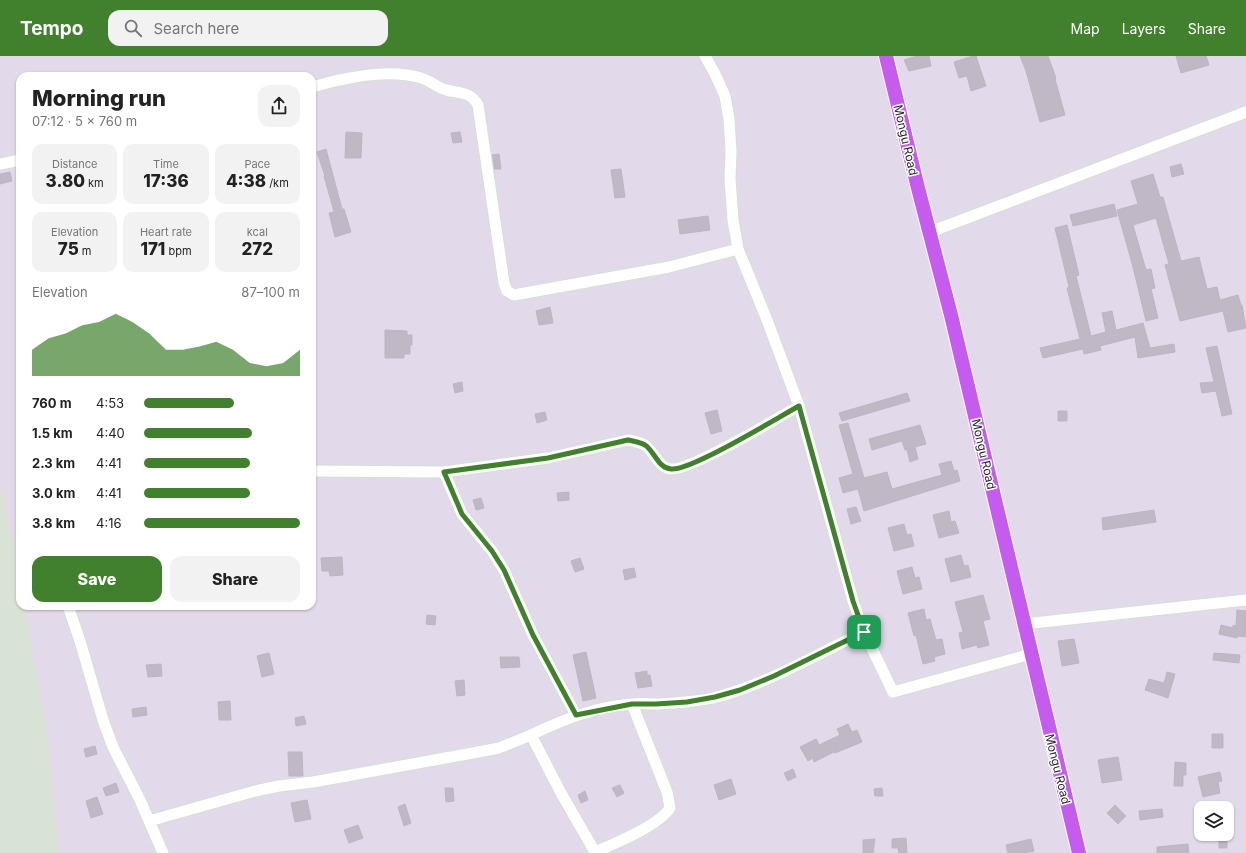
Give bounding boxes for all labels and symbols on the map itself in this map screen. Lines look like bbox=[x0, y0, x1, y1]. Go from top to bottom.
street label: Mongu Road bbox=[891, 103, 921, 177]
street label: Mongu Road bbox=[969, 417, 999, 491]
pin bbox=[847, 615, 881, 649]
street label: Mongu Road bbox=[1042, 732, 1074, 806]

